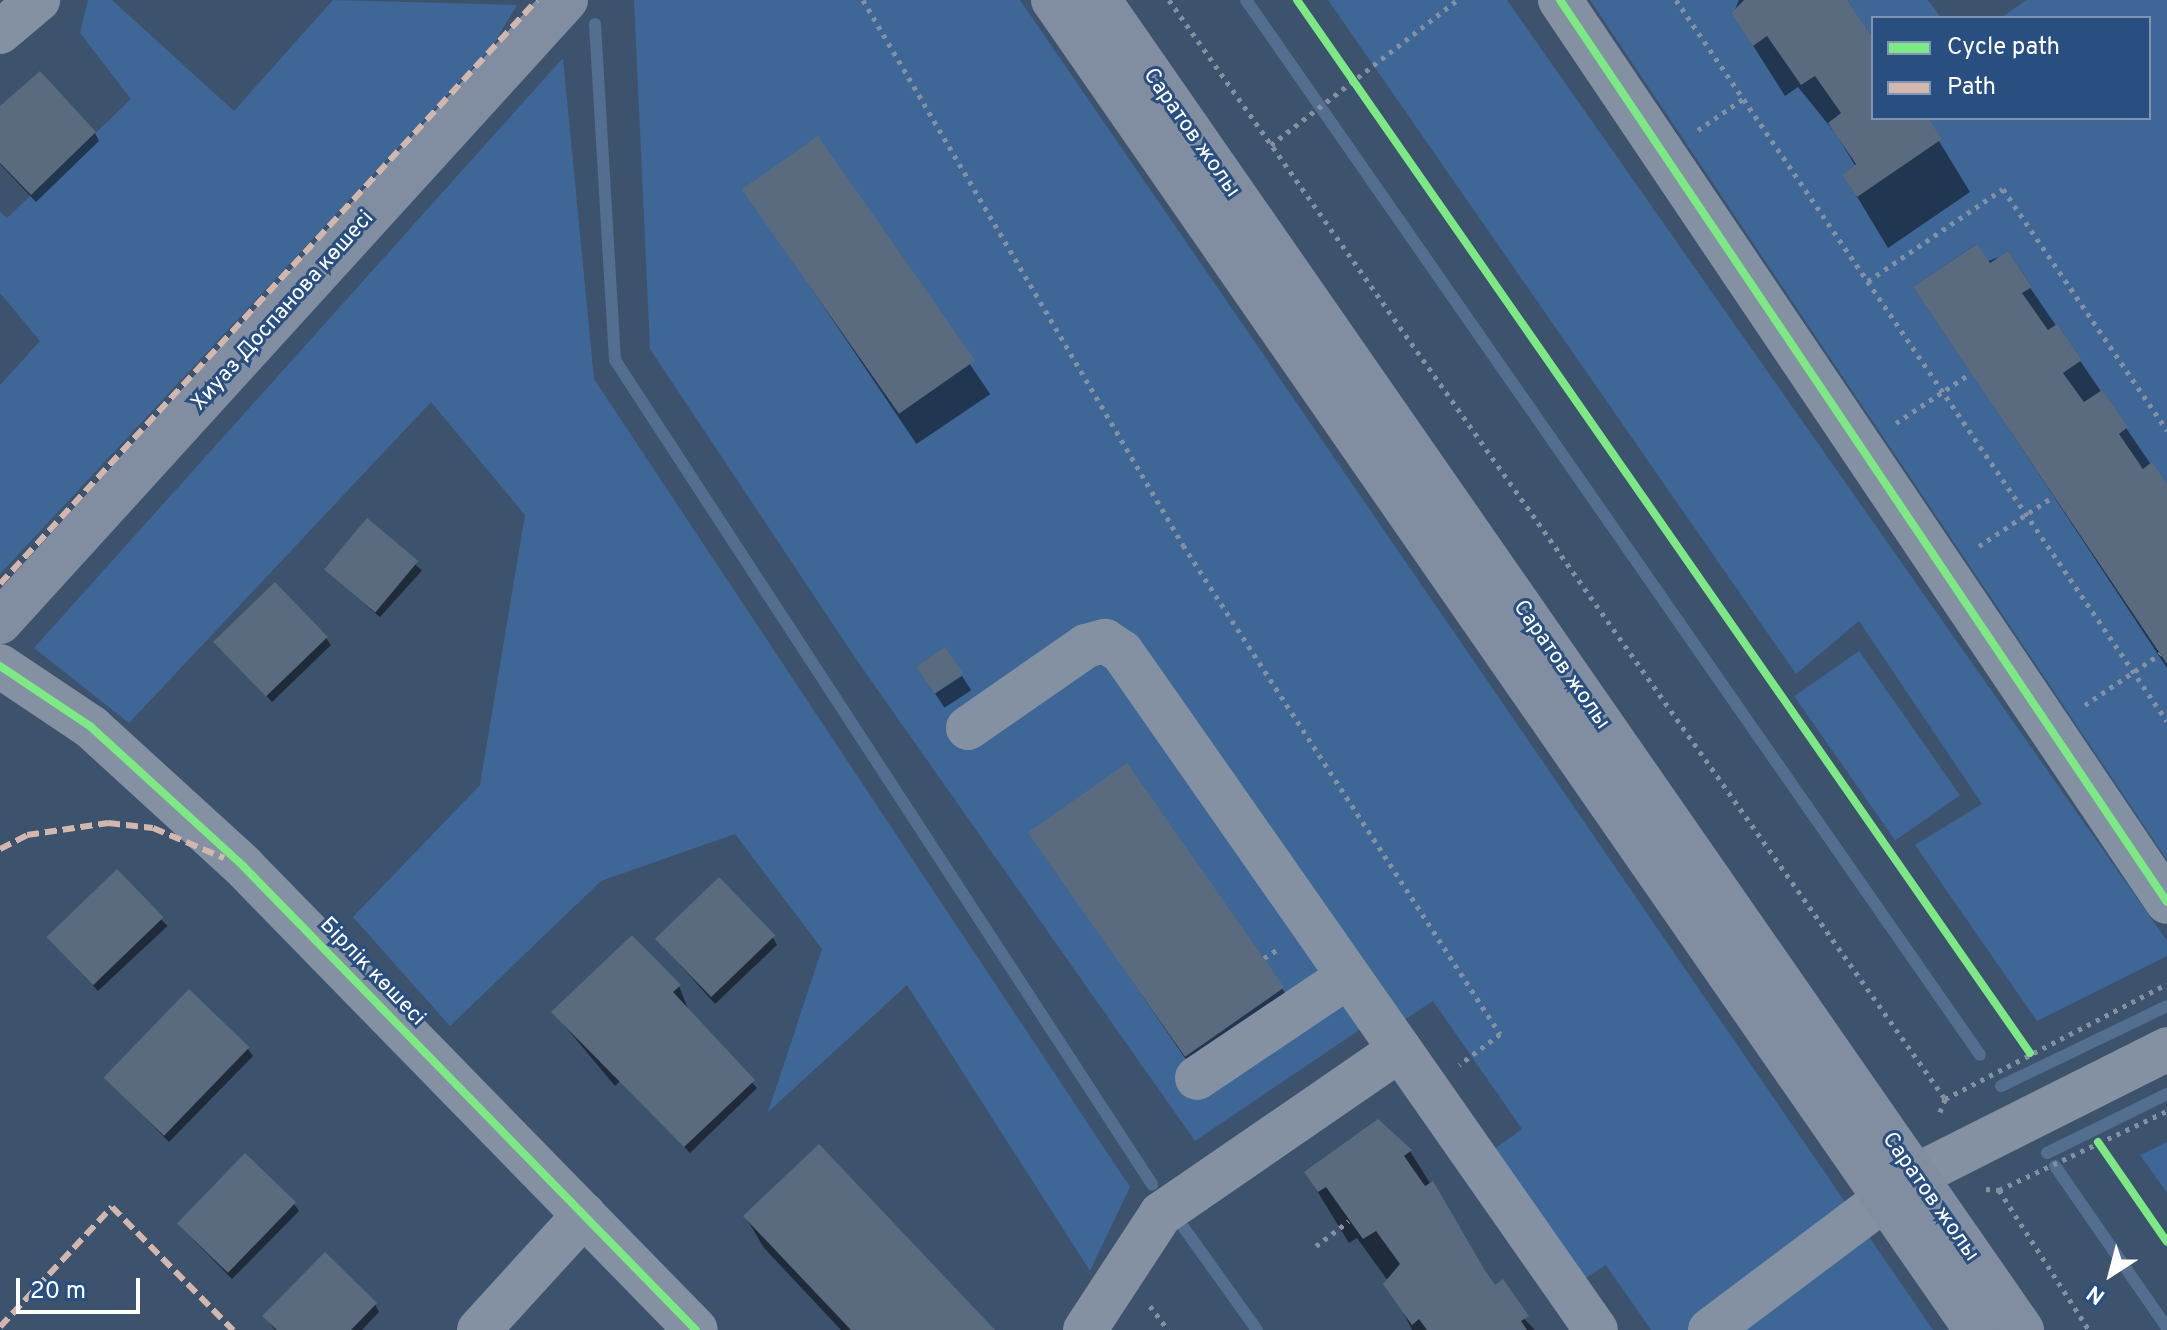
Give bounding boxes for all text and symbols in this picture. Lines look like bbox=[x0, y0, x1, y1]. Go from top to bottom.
legend bbox=[1871, 16, 2151, 120]
text: Cycle path bbox=[1947, 33, 2060, 63]
street label: Саратов жолы bbox=[1137, 63, 1245, 203]
text: Path bbox=[1947, 73, 1996, 103]
street label: Хиуаз Доспанова көшесі bbox=[186, 206, 380, 416]
street label: Саратов жолы bbox=[1507, 595, 1615, 735]
street label: Бірлік көшесі bbox=[314, 912, 430, 1032]
street label: Саратов жолы bbox=[1876, 1127, 1984, 1267]
north arrow bbox=[2071, 1234, 2151, 1314]
scale bar bbox=[20, 1262, 144, 1312]
text: 20 m bbox=[30, 1277, 86, 1307]
text: N bbox=[2082, 1278, 2111, 1309]

